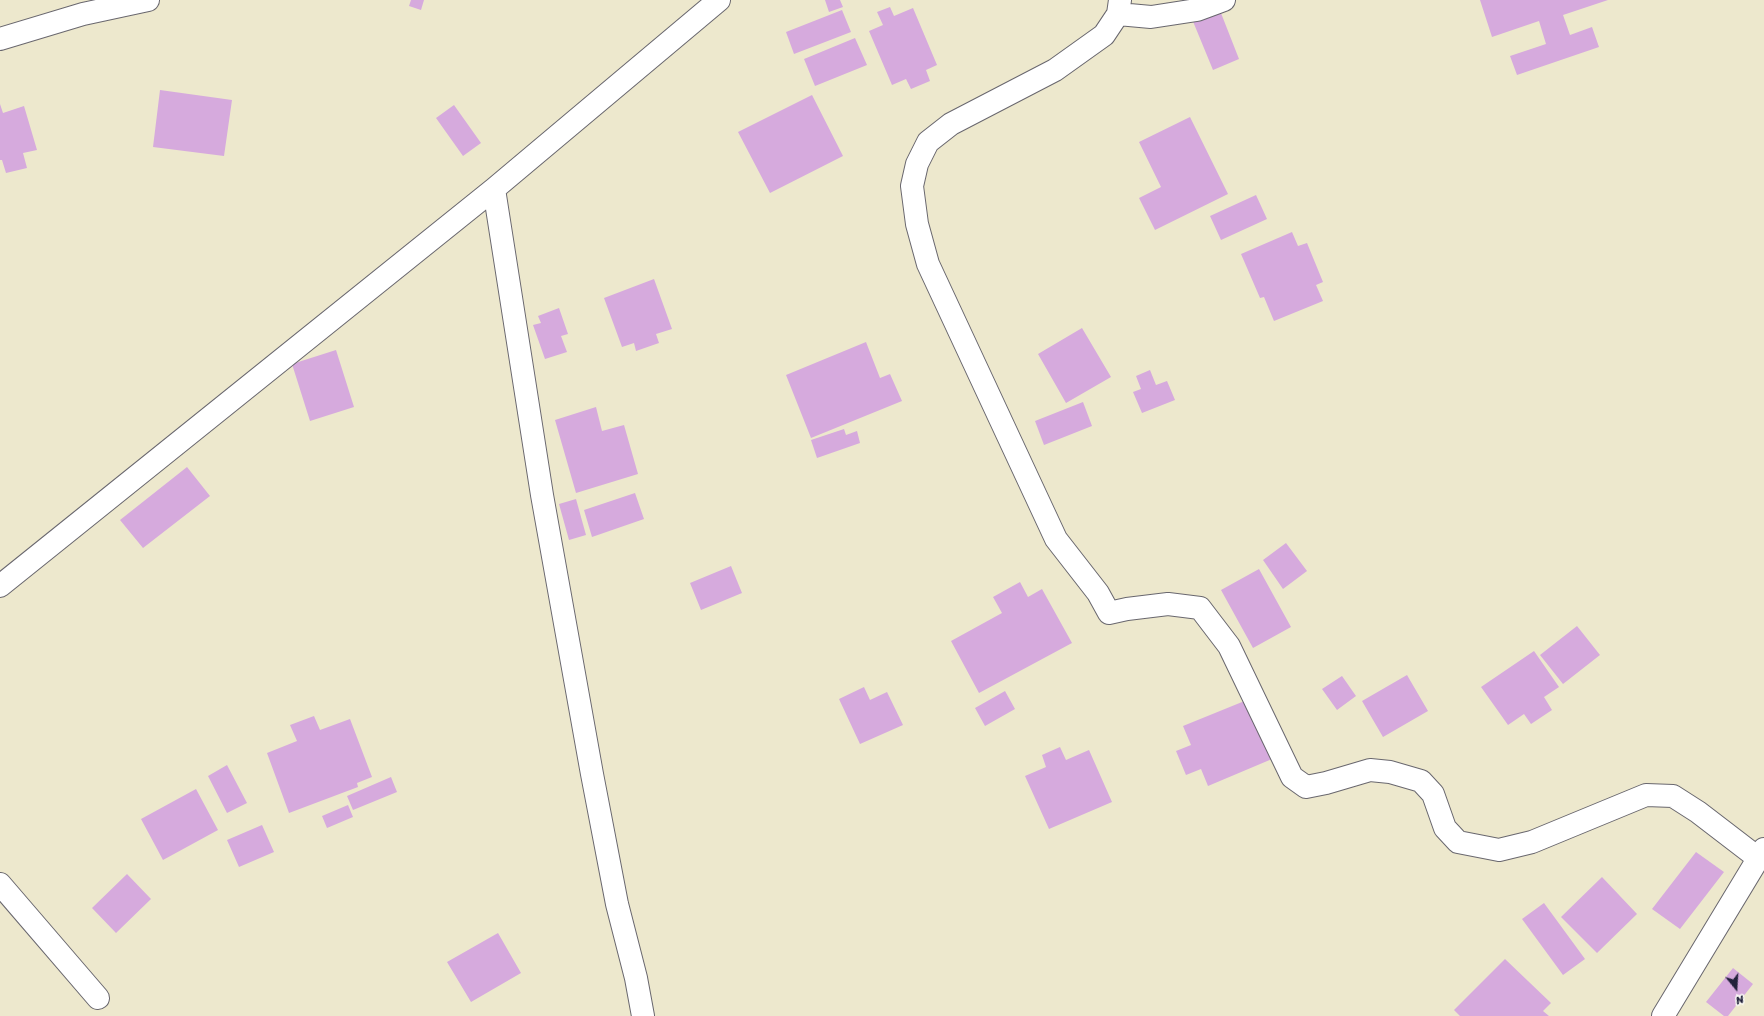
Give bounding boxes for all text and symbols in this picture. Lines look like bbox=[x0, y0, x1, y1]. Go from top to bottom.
north arrow bbox=[1716, 968, 1756, 1008]
text: N bbox=[1733, 990, 1746, 1010]

